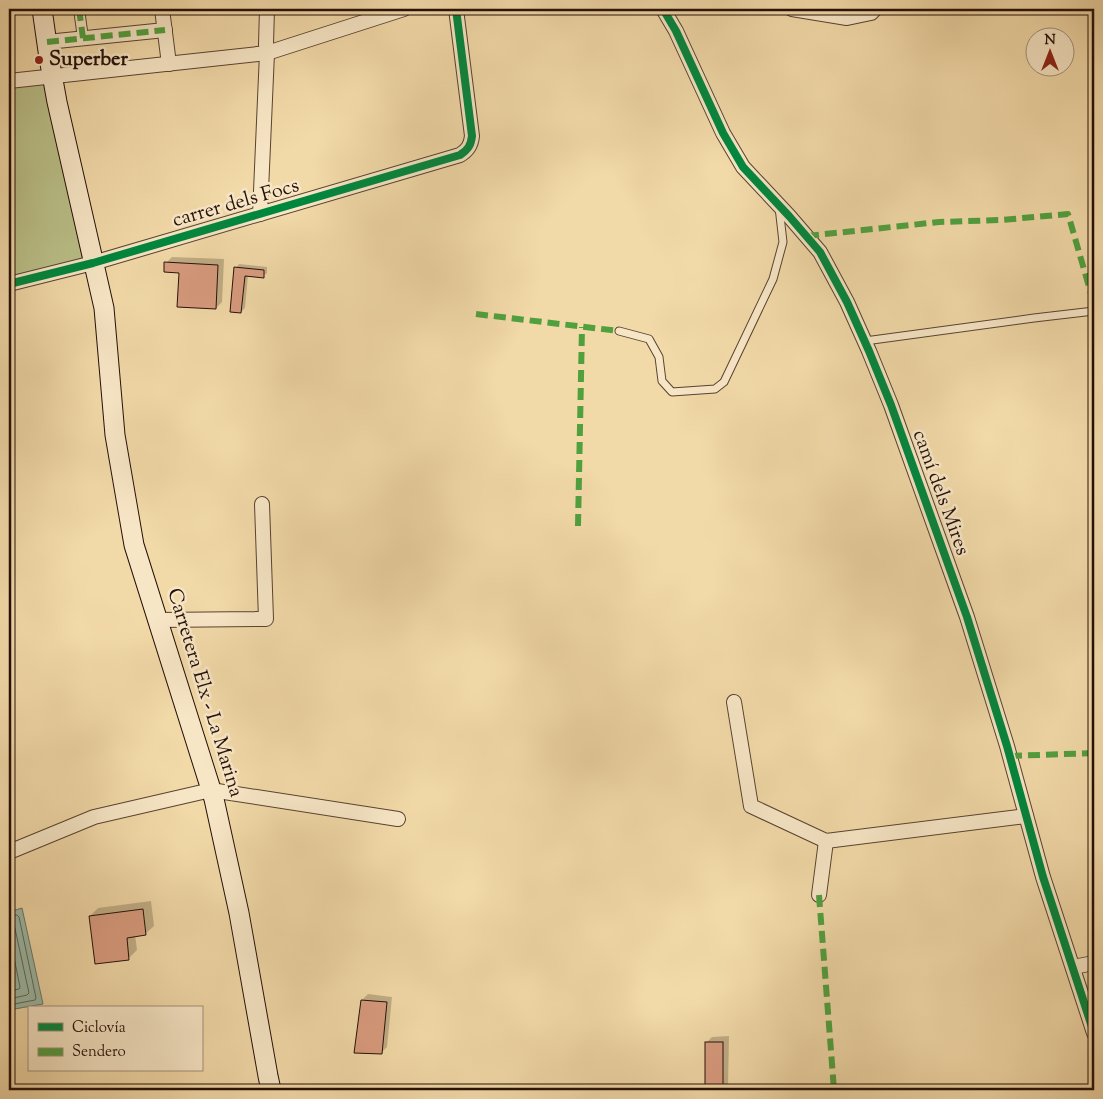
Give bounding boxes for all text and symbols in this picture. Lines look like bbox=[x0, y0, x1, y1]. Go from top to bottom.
north arrow bbox=[1026, 28, 1076, 78]
text: N bbox=[1044, 31, 1056, 51]
place label: Superber bbox=[49, 46, 128, 75]
marker: Superber bbox=[33, 54, 45, 66]
street label: carrer dels Focs bbox=[169, 172, 303, 236]
street label: camí dels Mires bbox=[904, 426, 976, 560]
street label: Carretera Elx - La Marina bbox=[158, 585, 250, 801]
legend bbox=[28, 1006, 202, 1072]
text: Ciclovía bbox=[72, 1018, 126, 1039]
text: Sendero bbox=[72, 1042, 126, 1063]

